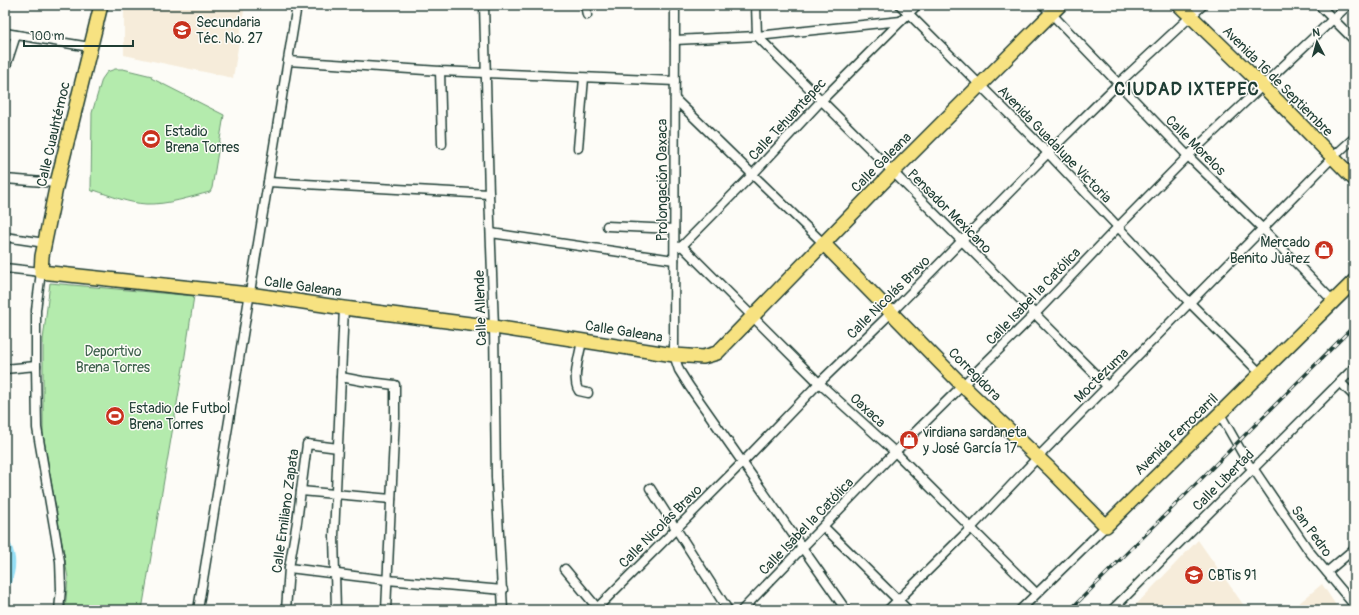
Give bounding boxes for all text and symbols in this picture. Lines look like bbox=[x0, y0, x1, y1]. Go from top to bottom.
place label: Secundaria Téc. No. 27 bbox=[196, 14, 263, 47]
school or university icon: Secundaria Téc. No. 27 bbox=[171, 19, 193, 41]
scale bar bbox=[24, 22, 133, 48]
north arrow bbox=[1297, 22, 1337, 62]
street label: Avenida 16 de Septiembre bbox=[1219, 23, 1336, 140]
text: N bbox=[1312, 26, 1321, 39]
text: 100 m bbox=[30, 29, 65, 44]
street label: Calle Tehuantepec bbox=[745, 75, 830, 164]
district label: CIUDAD IXTEPEC bbox=[1114, 78, 1260, 101]
street label: Calle Cuauhtémoc bbox=[33, 80, 74, 188]
street label: Avenida Guadalupe Victoria bbox=[994, 82, 1115, 206]
street label: Calle Morelos bbox=[1162, 112, 1230, 179]
street label: Prolongación Oaxaca bbox=[654, 119, 671, 241]
place label: Estadio Brena Torres bbox=[165, 123, 240, 156]
sports icon: Estadio Brena Torres bbox=[140, 128, 162, 150]
street label: Calle Galeana bbox=[848, 129, 915, 196]
street label: Pensador Mexicano bbox=[904, 166, 996, 257]
place label: Mercado Benito Juárez bbox=[1230, 234, 1310, 267]
shop icon: Mercado Benito Juárez bbox=[1313, 239, 1335, 261]
street label: Calle Isabel la Católica bbox=[982, 244, 1084, 349]
street label: Calle Nicolás Bravo bbox=[843, 252, 934, 343]
street label: Calle Allende bbox=[471, 270, 490, 346]
street label: Calle Galeana bbox=[263, 273, 343, 300]
street label: Calle Galeana bbox=[584, 317, 664, 346]
park label: Deportivo Brena Torres bbox=[76, 343, 151, 376]
street label: Corregidora bbox=[945, 344, 1005, 404]
street label: Moctezuma bbox=[1071, 345, 1132, 406]
street label: Oaxaca bbox=[846, 390, 889, 431]
street label: Avenida Ferrocarril bbox=[1131, 390, 1222, 479]
place label: Estadio de Futbol Brena Torres bbox=[129, 400, 230, 433]
sports icon: Estadio de Futbol Brena Torres bbox=[104, 405, 126, 427]
place label: virdiana sardaneta y José García 17 bbox=[922, 424, 1027, 457]
shop icon: virdiana sardaneta y José García 17 bbox=[898, 429, 920, 451]
street label: Calle Libertad bbox=[1189, 446, 1258, 515]
street label: Calle Emiliano Zapata bbox=[268, 448, 303, 574]
street label: Calle Isabel la Católica bbox=[755, 474, 857, 579]
street label: Calle Nicolás Bravo bbox=[615, 481, 706, 572]
street label: San Pedro bbox=[1287, 502, 1336, 561]
school or university icon: CBTis 91 bbox=[1183, 564, 1205, 586]
place label: CBTis 91 bbox=[1208, 567, 1257, 584]

